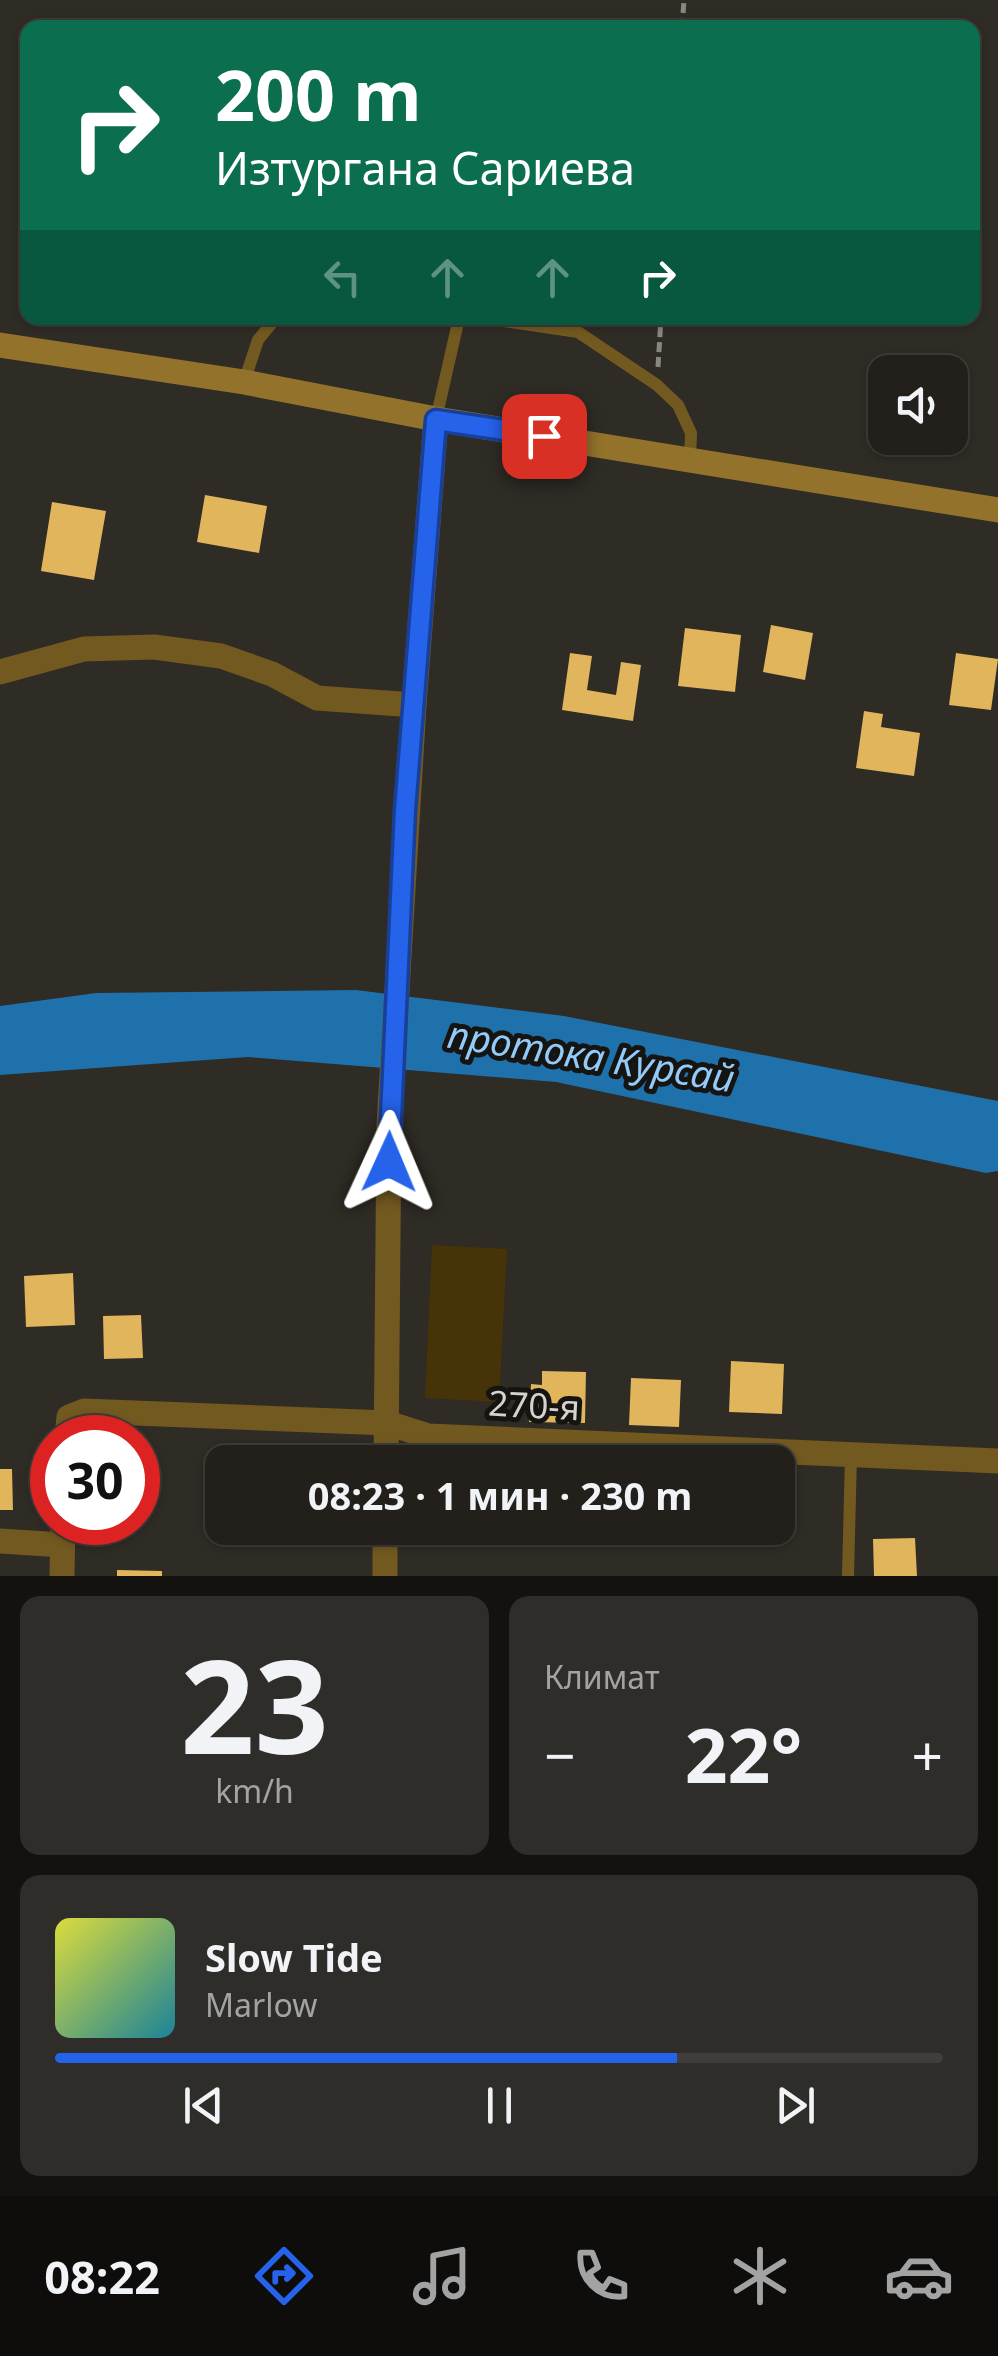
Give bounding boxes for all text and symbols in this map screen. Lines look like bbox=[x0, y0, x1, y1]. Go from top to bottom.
text: 200 m bbox=[215, 46, 422, 142]
icon: right bbox=[50, 60, 180, 190]
text: Изтургана Сариева bbox=[215, 137, 635, 198]
icon: left bbox=[315, 250, 370, 305]
icon: ahead bbox=[420, 250, 475, 305]
icon: ahead bbox=[525, 250, 580, 305]
icon: right bbox=[630, 250, 685, 305]
map controls bbox=[868, 355, 968, 455]
button: sound bbox=[868, 355, 968, 455]
pin bbox=[502, 394, 587, 479]
icon: arrive bbox=[517, 409, 572, 464]
water label: протока Курсай bbox=[444, 1007, 738, 1103]
position arrow bbox=[337, 1110, 441, 1214]
street label: 270-я bbox=[487, 1379, 581, 1430]
speed limit sign: 30 bbox=[30, 1415, 160, 1545]
text: 08:23 · 1 мин · 230 m bbox=[308, 1469, 692, 1521]
text: 23 bbox=[180, 1615, 329, 1792]
text: Климат bbox=[544, 1655, 660, 1698]
text: 22° bbox=[685, 1703, 802, 1805]
text: − bbox=[544, 1717, 575, 1792]
text: + bbox=[912, 1717, 943, 1792]
text: km/h bbox=[215, 1769, 294, 1812]
text: Slow Tide bbox=[205, 1931, 383, 1983]
text: Marlow bbox=[205, 1983, 317, 2026]
icon: previous bbox=[176, 2078, 231, 2133]
icon: pause bbox=[472, 2078, 527, 2133]
icon: next bbox=[768, 2078, 823, 2133]
icon: directions bbox=[249, 2241, 319, 2311]
icon: music bbox=[407, 2241, 477, 2311]
icon: phone bbox=[566, 2241, 636, 2311]
icon: climate bbox=[725, 2241, 795, 2311]
icon: car bbox=[884, 2241, 954, 2311]
text: 08:22 bbox=[44, 2246, 160, 2307]

